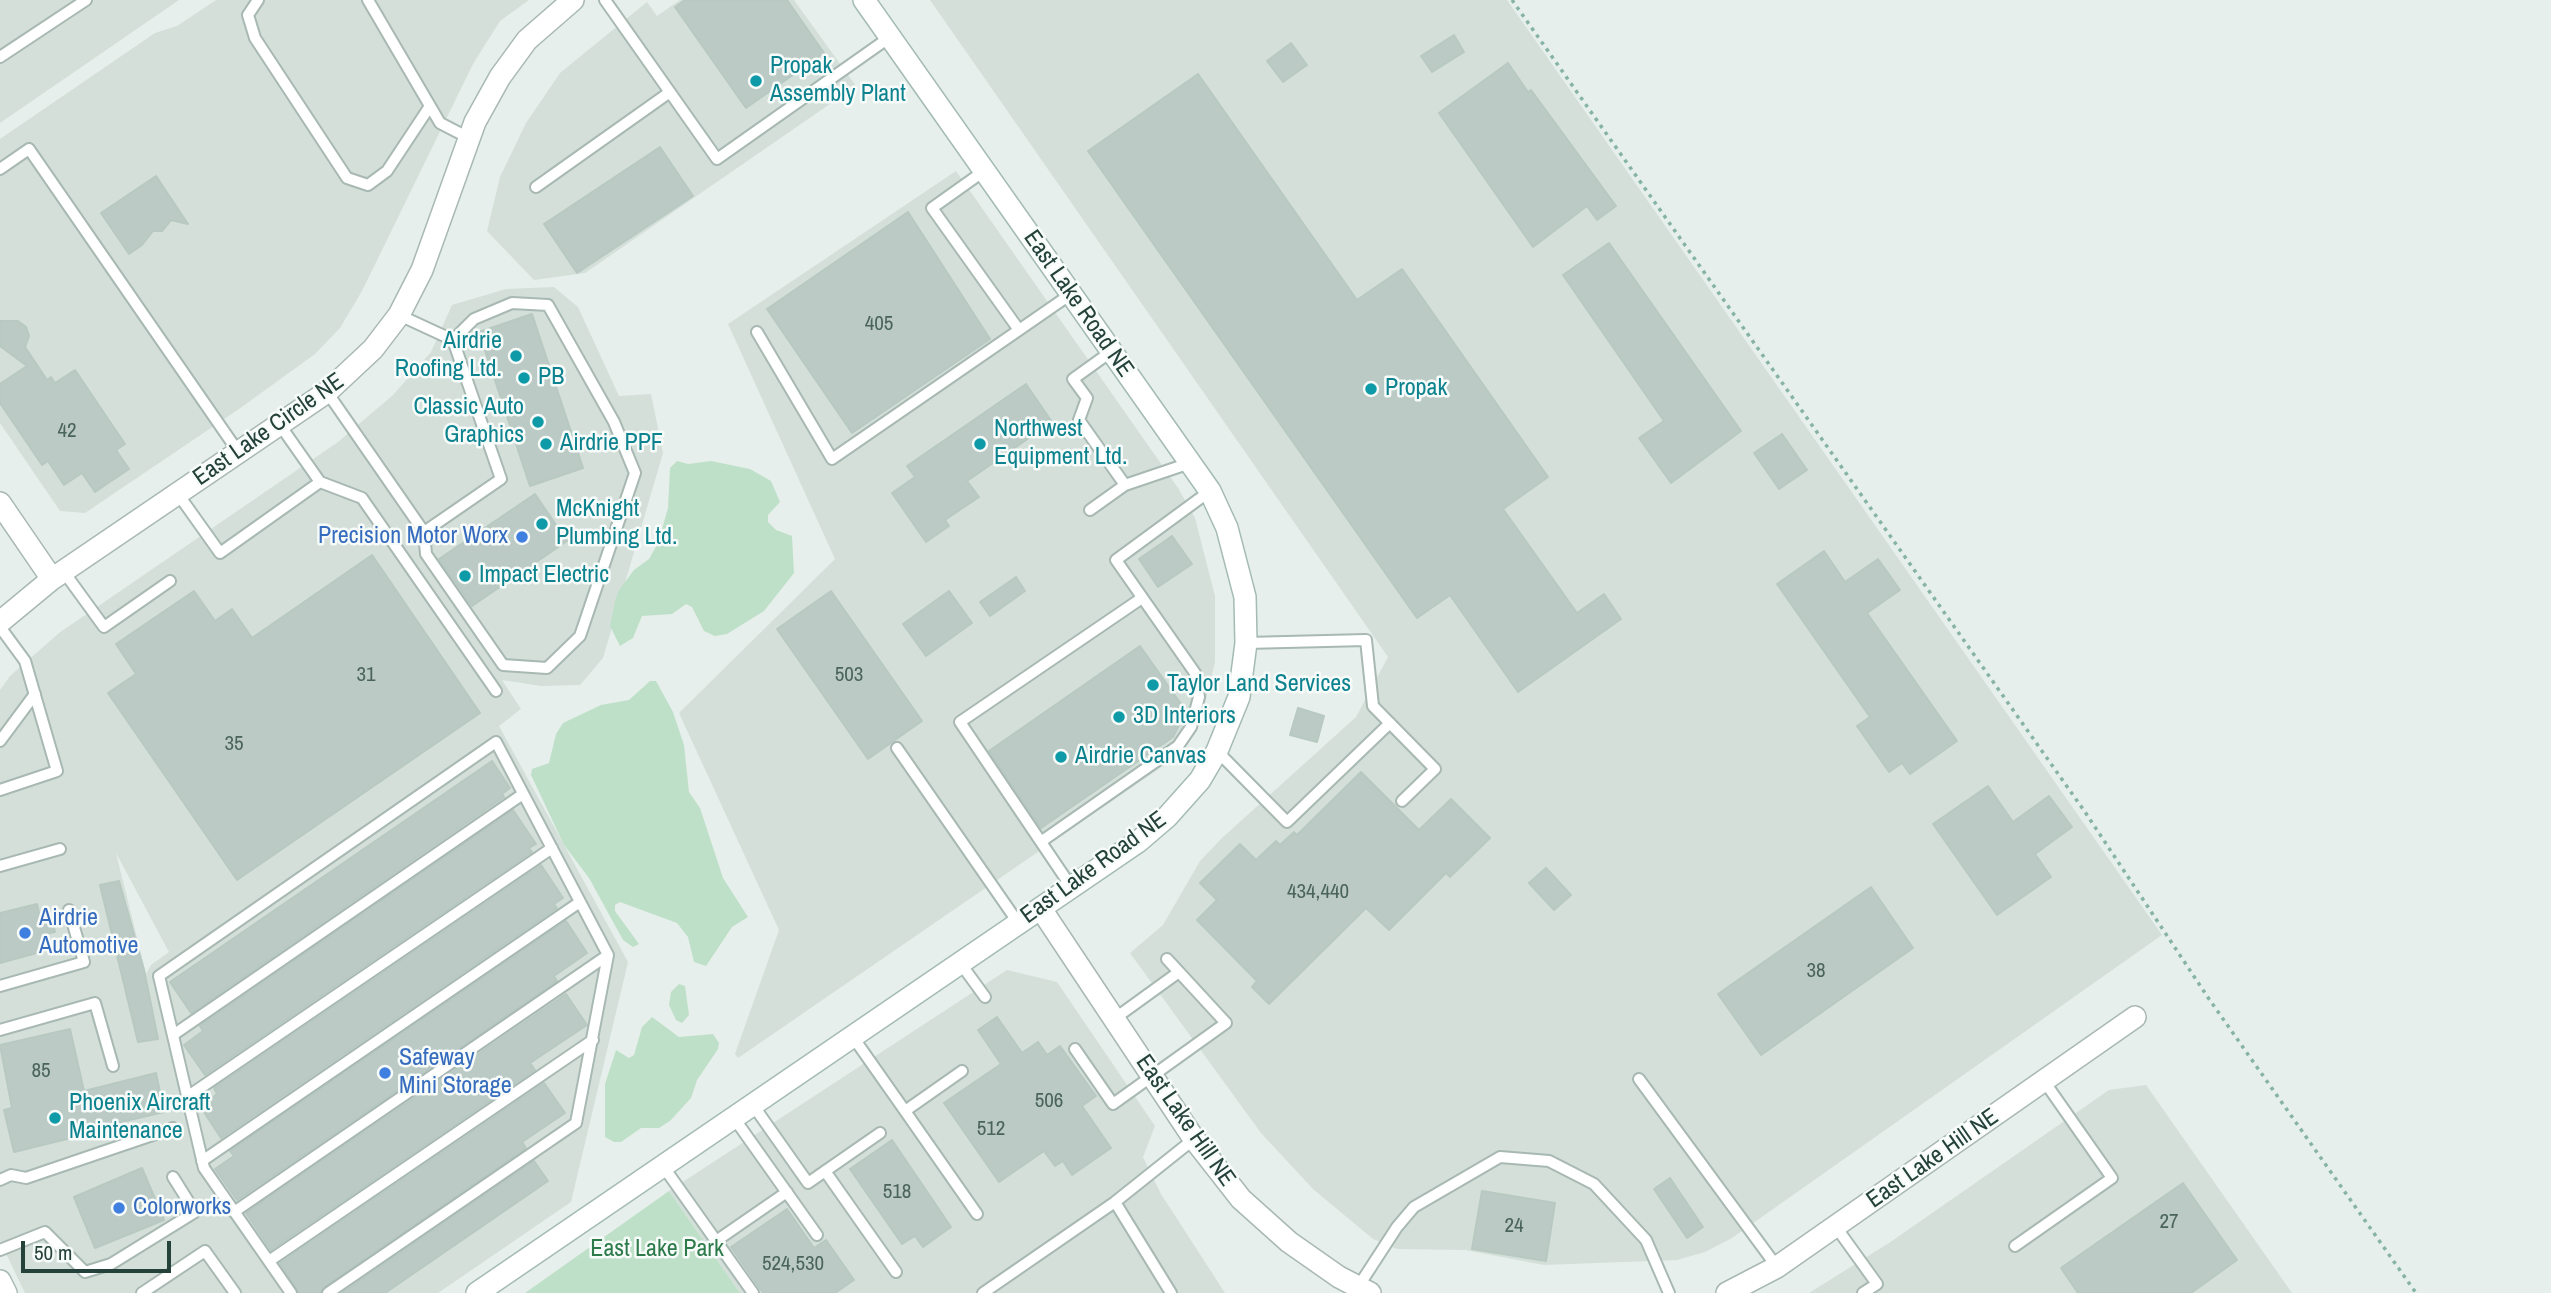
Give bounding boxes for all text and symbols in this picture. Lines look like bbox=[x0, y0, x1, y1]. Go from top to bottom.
place label: Propak Assembly Plant bbox=[770, 53, 906, 109]
marker: Propak Assembly Plant bbox=[748, 73, 764, 89]
street label: East Lake Road NE bbox=[1017, 225, 1139, 383]
house number: 405 bbox=[865, 311, 893, 337]
place label: Airdrie Roofing Ltd. bbox=[395, 328, 502, 384]
marker: Airdrie Roofing Ltd. bbox=[508, 348, 524, 364]
place label: PB bbox=[538, 364, 564, 392]
street label: East Lake Circle NE bbox=[188, 367, 350, 493]
marker: PB bbox=[516, 370, 532, 386]
place label: Propak bbox=[1385, 375, 1447, 403]
marker: Propak bbox=[1363, 381, 1379, 397]
place label: Classic Auto Graphics bbox=[414, 394, 524, 450]
marker: Classic Auto Graphics bbox=[530, 414, 546, 430]
place label: Northwest Equipment Ltd. bbox=[994, 416, 1127, 472]
house number: 42 bbox=[57, 418, 77, 444]
place label: Airdrie PPF bbox=[560, 430, 663, 458]
marker: Airdrie PPF bbox=[538, 436, 554, 452]
marker: Northwest Equipment Ltd. bbox=[972, 436, 988, 452]
place label: McKnight Plumbing Ltd. bbox=[556, 496, 677, 552]
marker: McKnight Plumbing Ltd. bbox=[534, 516, 550, 532]
place label: Precision Motor Worx bbox=[318, 523, 508, 551]
marker: Precision Motor Worx bbox=[514, 529, 530, 545]
place label: Impact Electric bbox=[479, 562, 609, 590]
marker: Impact Electric bbox=[457, 568, 473, 584]
house number: 31 bbox=[356, 662, 376, 688]
house number: 503 bbox=[835, 662, 863, 688]
place label: Taylor Land Services bbox=[1167, 671, 1351, 699]
marker: Taylor Land Services bbox=[1145, 677, 1161, 693]
place label: 3D Interiors bbox=[1133, 703, 1236, 731]
marker: 3D Interiors bbox=[1111, 709, 1127, 725]
house number: 35 bbox=[224, 731, 244, 757]
place label: Airdrie Canvas bbox=[1075, 743, 1206, 771]
marker: Airdrie Canvas bbox=[1053, 749, 1069, 765]
street label: East Lake Road NE bbox=[1016, 806, 1172, 930]
house number: 434,440 bbox=[1287, 879, 1349, 905]
place label: Airdrie Automotive bbox=[39, 905, 139, 961]
marker: Airdrie Automotive bbox=[17, 925, 33, 941]
house number: 38 bbox=[1806, 958, 1826, 984]
place label: Safeway Mini Storage bbox=[399, 1045, 512, 1101]
street label: East Lake Hill NE bbox=[1129, 1050, 1241, 1192]
house number: 85 bbox=[31, 1058, 51, 1084]
marker: Safeway Mini Storage bbox=[377, 1065, 393, 1081]
house number: 506 bbox=[1035, 1088, 1063, 1114]
place label: Phoenix Aircraft Maintenance bbox=[69, 1090, 210, 1146]
street label: East Lake Hill NE bbox=[1862, 1103, 2004, 1215]
marker: Phoenix Aircraft Maintenance bbox=[47, 1110, 63, 1126]
house number: 512 bbox=[977, 1116, 1005, 1142]
house number: 518 bbox=[883, 1179, 911, 1205]
place label: Colorworks bbox=[133, 1194, 231, 1222]
marker: Colorworks bbox=[111, 1200, 127, 1216]
house number: 27 bbox=[2159, 1209, 2179, 1235]
house number: 24 bbox=[1504, 1213, 1524, 1239]
scale bar bbox=[24, 1226, 175, 1270]
park label: East Lake Park bbox=[590, 1236, 724, 1264]
text: 50 m bbox=[34, 1238, 72, 1267]
house number: 524,530 bbox=[762, 1251, 824, 1277]

